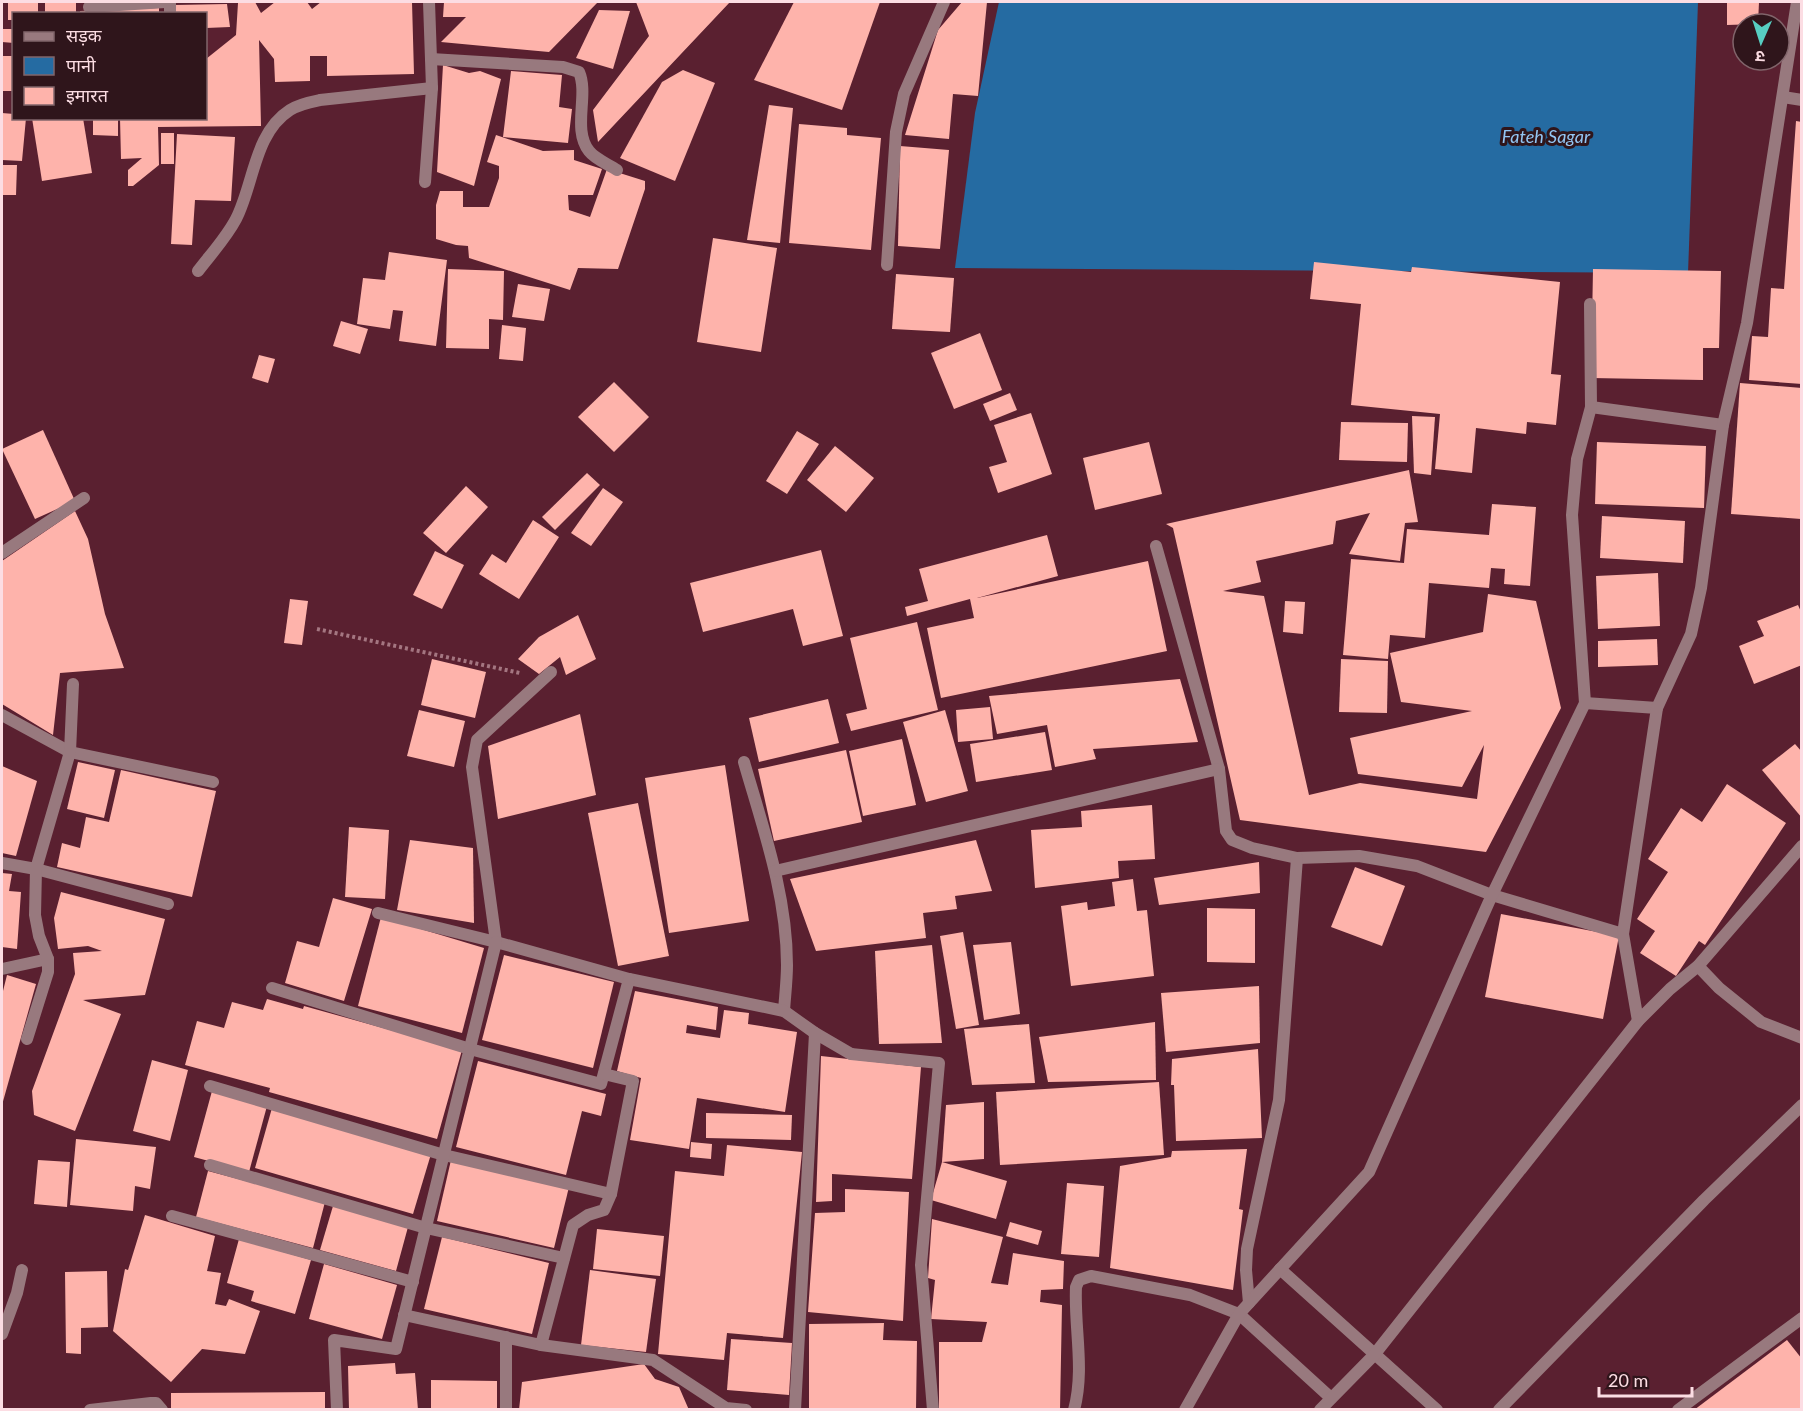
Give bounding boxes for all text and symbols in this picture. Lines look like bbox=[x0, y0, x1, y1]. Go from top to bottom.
legend bbox=[12, 12, 207, 120]
north arrow bbox=[1731, 12, 1791, 72]
text: सड़क bbox=[66, 24, 103, 46]
text: उ bbox=[1754, 48, 1765, 67]
text: पानी bbox=[66, 54, 96, 76]
text: इमारत bbox=[66, 84, 109, 106]
water label: Fateh Sagar bbox=[1502, 125, 1591, 147]
scale bar bbox=[1599, 1360, 1692, 1398]
text: 20 m bbox=[1608, 1369, 1648, 1391]

